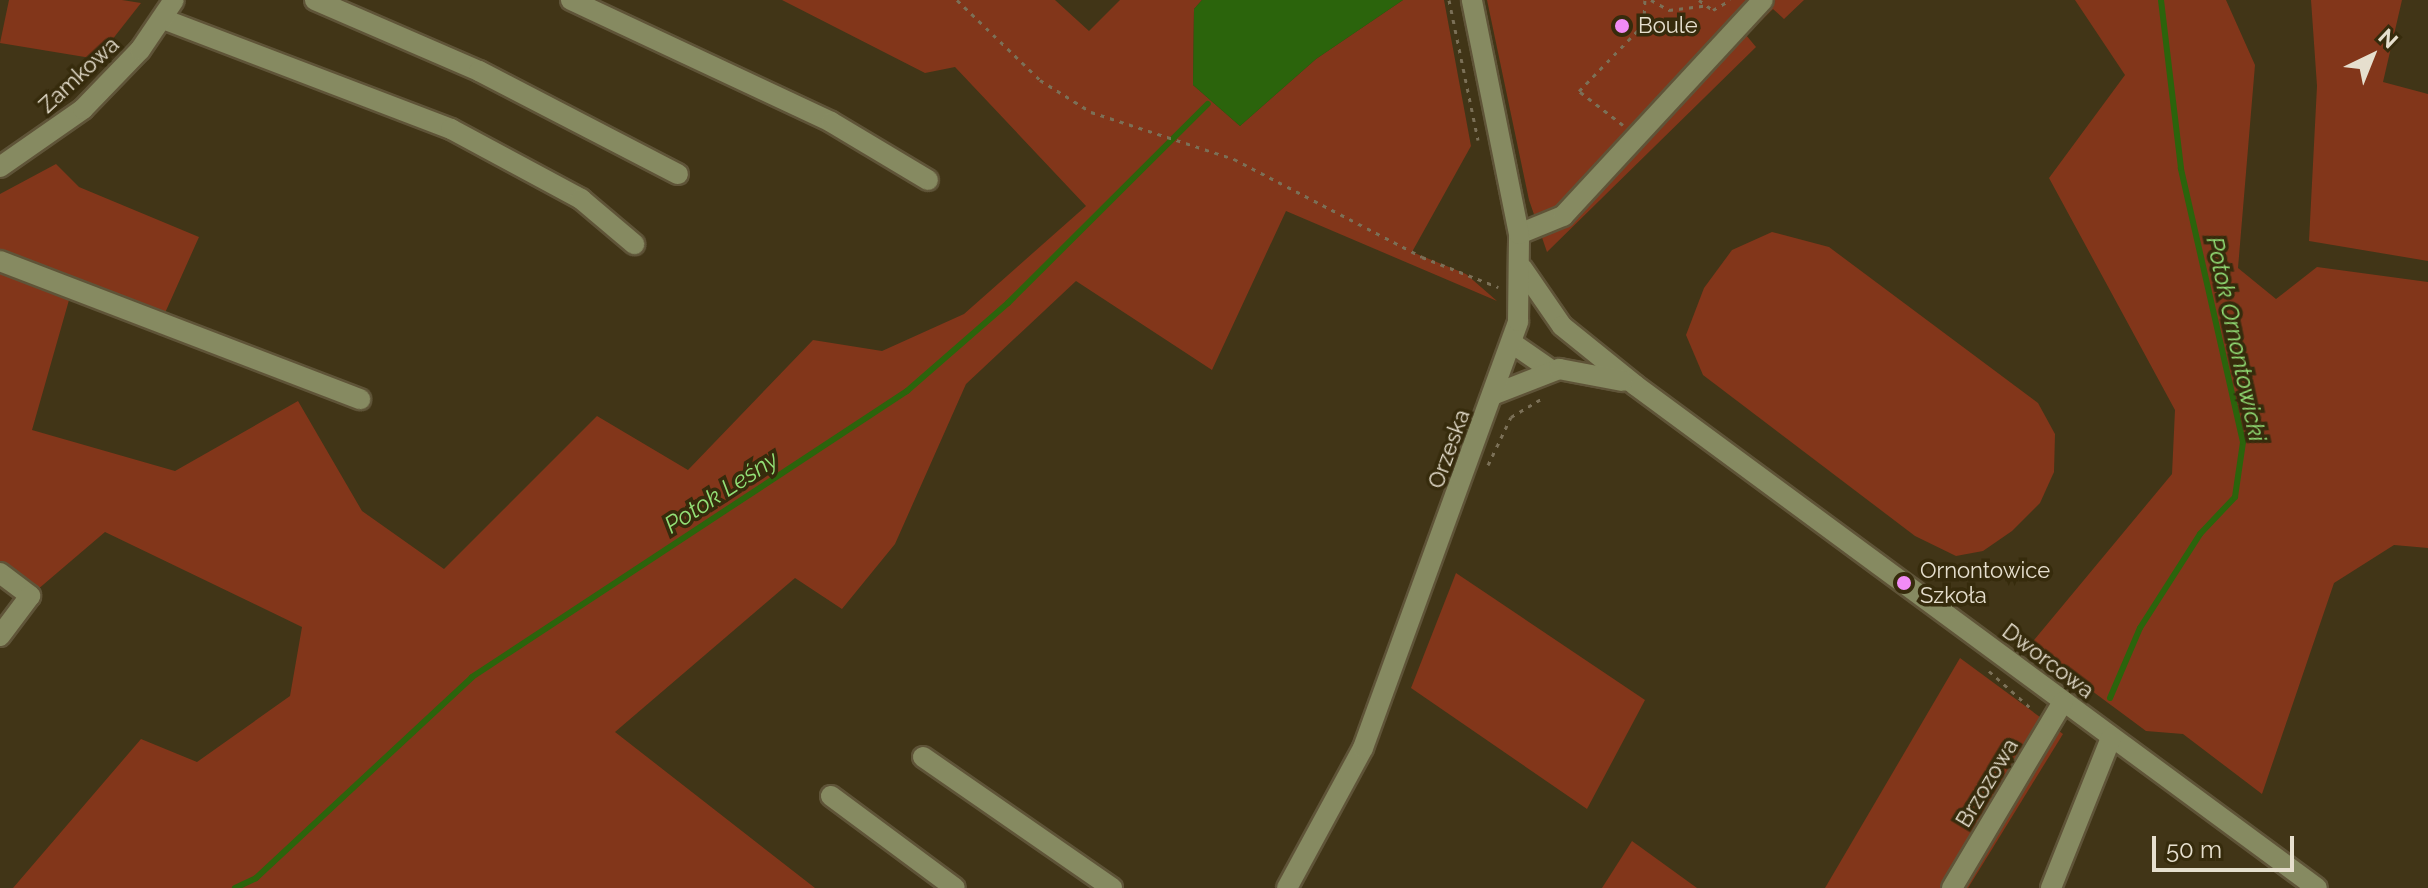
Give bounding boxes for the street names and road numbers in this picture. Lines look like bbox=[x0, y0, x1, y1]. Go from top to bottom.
street label: Zamkowa bbox=[34, 31, 124, 119]
street label: Orzeska bbox=[1423, 406, 1475, 492]
street label: Dworcowa bbox=[1997, 618, 2099, 704]
street label: Brzozowa bbox=[1950, 734, 2024, 832]

